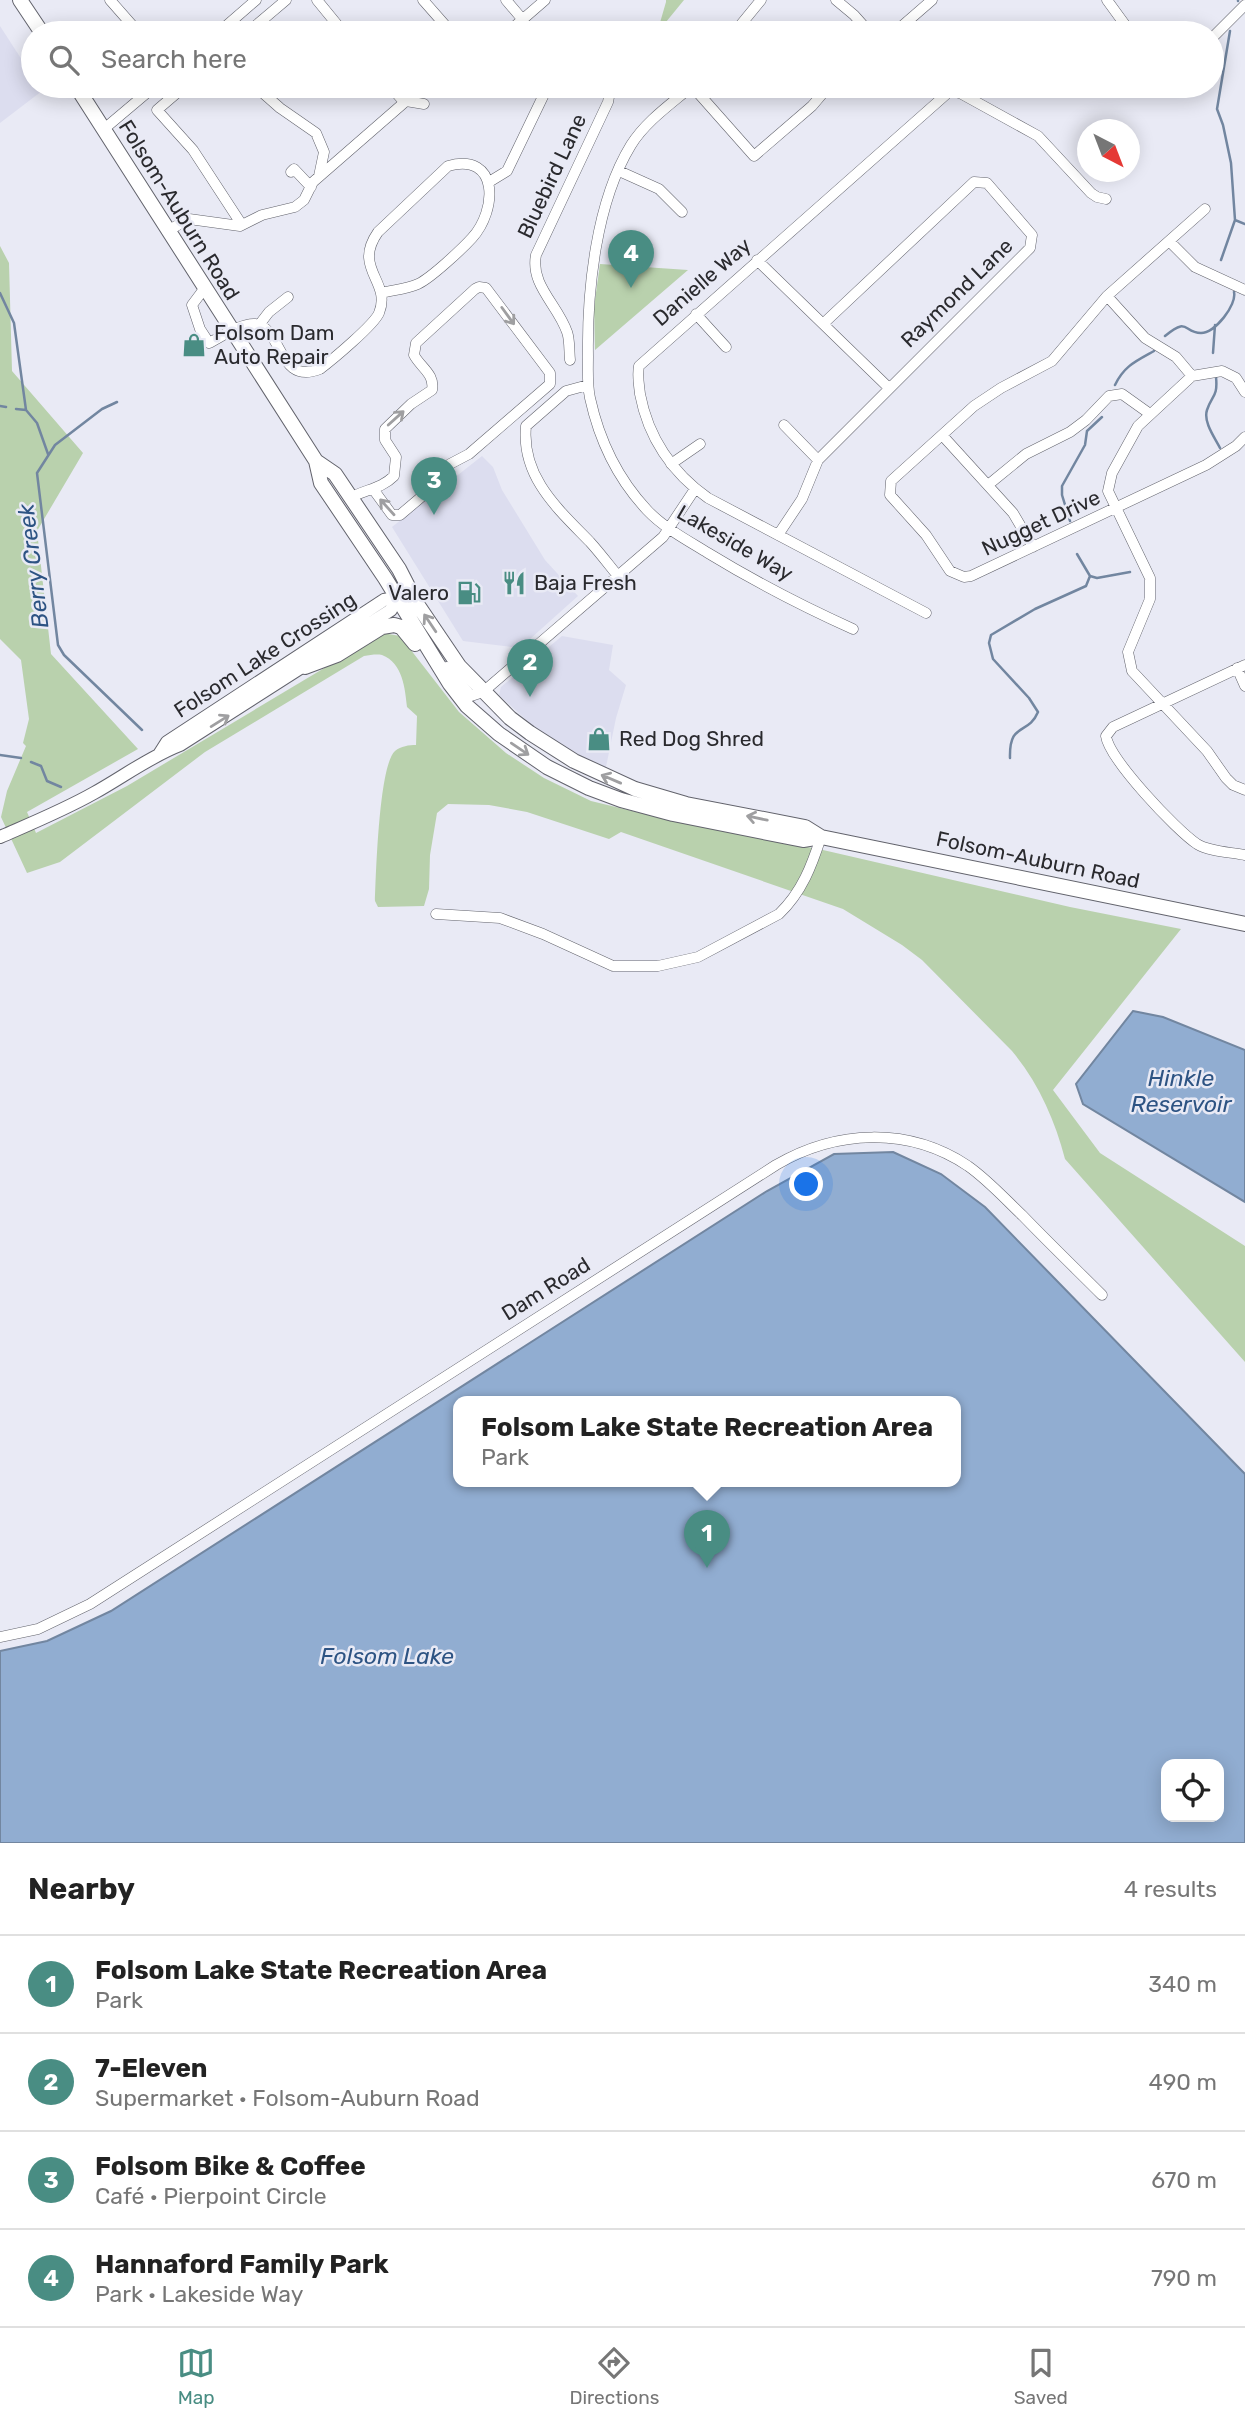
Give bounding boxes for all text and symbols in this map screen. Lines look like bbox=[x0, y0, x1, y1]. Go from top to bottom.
search box bbox=[21, 21, 1224, 98]
icon: search bbox=[45, 41, 83, 79]
text: Search here bbox=[101, 44, 247, 75]
street label: Bluebird Lane bbox=[512, 110, 591, 242]
street label: Folsom-Auburn Road bbox=[114, 115, 245, 304]
north arrow bbox=[1077, 119, 1140, 182]
pin: 4 bbox=[608, 230, 654, 288]
street label: Danielle Way bbox=[648, 232, 756, 331]
street label: Raymond Lane bbox=[896, 233, 1018, 352]
one-way arrow bbox=[500, 306, 515, 324]
place label: Folsom Dam Auto Repair bbox=[214, 320, 335, 369]
shop icon: Folsom Dam Auto Repair bbox=[180, 331, 208, 359]
one-way arrow bbox=[387, 410, 405, 426]
pin: 3 bbox=[411, 457, 457, 515]
street label: Nugget Drive bbox=[978, 484, 1104, 561]
one-way arrow bbox=[379, 499, 396, 517]
street label: Lakeside Way bbox=[673, 499, 798, 586]
water label: Berry Creek bbox=[11, 501, 55, 630]
restaurant icon: Baja Fresh bbox=[500, 569, 528, 597]
place label: Baja Fresh bbox=[534, 570, 637, 595]
fuel station icon: Valero bbox=[455, 579, 483, 607]
place label: Valero bbox=[388, 580, 449, 605]
street label: Folsom Lake Crossing bbox=[169, 586, 360, 723]
one-way arrow bbox=[423, 614, 437, 633]
pin: 2 bbox=[507, 639, 553, 697]
one-way arrow bbox=[209, 713, 229, 727]
shop icon: Red Dog Shred bbox=[585, 725, 613, 753]
place label: Red Dog Shred bbox=[619, 726, 764, 751]
one-way arrow bbox=[510, 742, 529, 756]
one-way arrow bbox=[600, 772, 622, 785]
one-way arrow bbox=[746, 810, 769, 824]
street label: Folsom-Auburn Road bbox=[934, 826, 1142, 893]
water label: Hinkle Reservoir bbox=[1131, 1064, 1233, 1118]
your location bbox=[789, 1167, 823, 1201]
street label: Dam Road bbox=[497, 1252, 595, 1326]
popup bbox=[453, 1396, 961, 1487]
text: Folsom Lake State Recreation Area bbox=[481, 1412, 933, 1443]
text: Park bbox=[481, 1443, 529, 1471]
pin: 1 bbox=[684, 1510, 730, 1568]
water label: Folsom Lake bbox=[320, 1642, 454, 1670]
map controls bbox=[1161, 1759, 1224, 1822]
button: locate bbox=[1161, 1759, 1224, 1822]
text: Nearby bbox=[28, 1871, 135, 1907]
text: 4 results bbox=[1124, 1875, 1217, 1903]
text: Folsom Lake State Recreation Area bbox=[95, 1955, 547, 1986]
text: 1 bbox=[45, 1970, 57, 1998]
text: 340 m bbox=[1148, 1970, 1217, 1998]
text: Park bbox=[95, 1986, 143, 2014]
text: 7-Eleven bbox=[95, 2053, 208, 2084]
text: 2 bbox=[44, 2068, 58, 2096]
text: 490 m bbox=[1149, 2068, 1217, 2096]
text: Supermarket · Folsom-Auburn Road bbox=[95, 2084, 480, 2112]
text: Folsom Bike & Coffee bbox=[95, 2151, 366, 2182]
text: 3 bbox=[43, 2166, 59, 2194]
text: 670 m bbox=[1151, 2166, 1217, 2194]
text: Café · Pierpoint Circle bbox=[95, 2182, 327, 2210]
text: Hannaford Family Park bbox=[95, 2249, 389, 2280]
text: 4 bbox=[43, 2264, 59, 2292]
text: 790 m bbox=[1151, 2264, 1217, 2292]
text: Park · Lakeside Way bbox=[95, 2280, 303, 2308]
tab: Map bbox=[177, 2344, 215, 2409]
tab: Directions bbox=[569, 2344, 659, 2409]
tab: Saved bbox=[1014, 2344, 1068, 2409]

